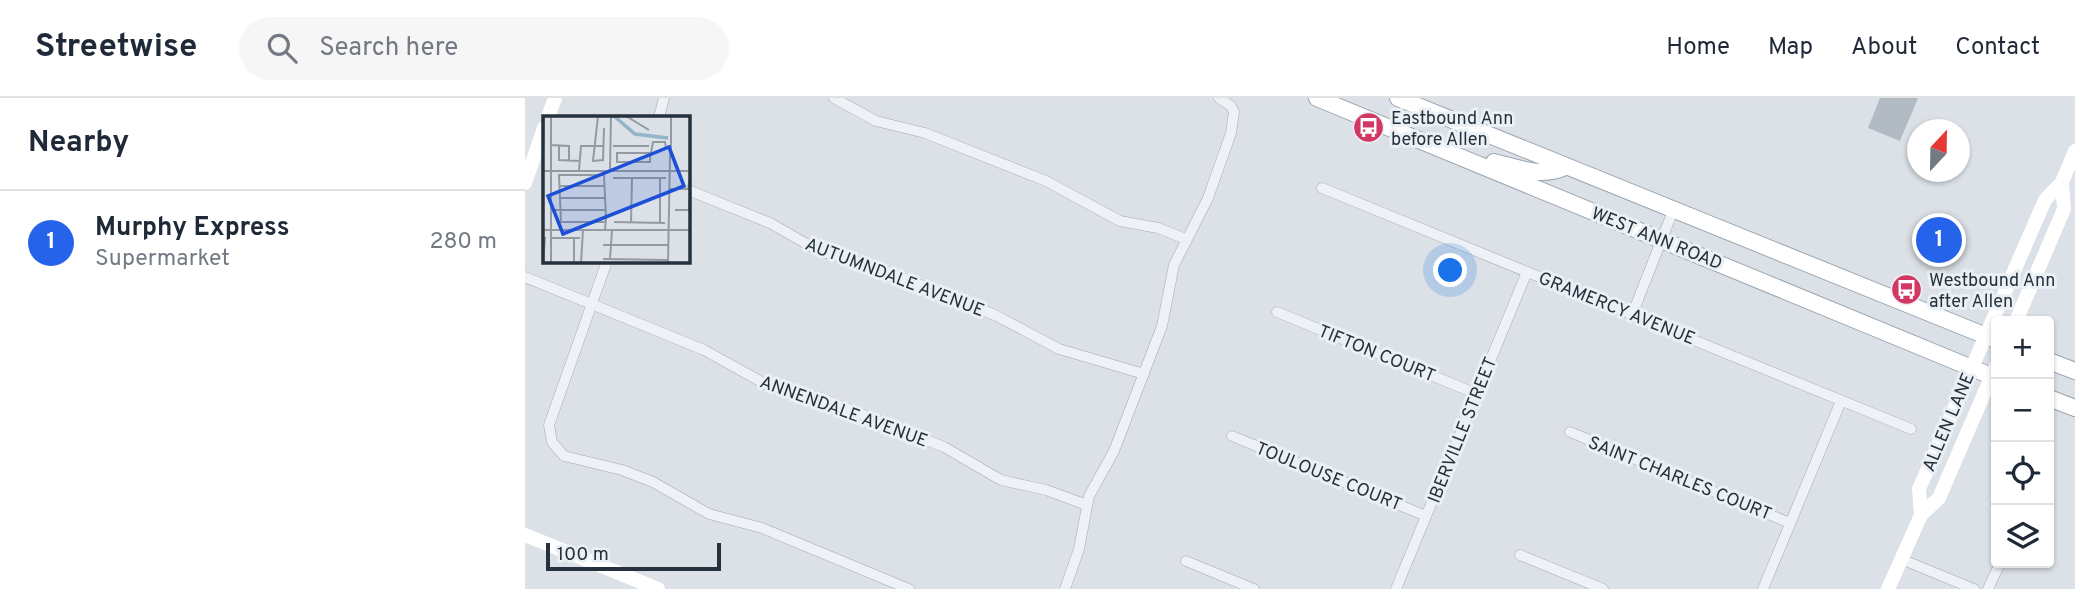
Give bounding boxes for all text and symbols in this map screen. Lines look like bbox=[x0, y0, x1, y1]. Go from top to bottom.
search box bbox=[239, 17, 729, 80]
text: Streetwise bbox=[35, 27, 197, 69]
icon: search bbox=[263, 29, 301, 67]
text: Search here bbox=[319, 32, 458, 65]
text: Home bbox=[1666, 33, 1730, 63]
text: Map bbox=[1768, 33, 1813, 63]
text: About bbox=[1851, 33, 1917, 63]
text: Contact bbox=[1955, 33, 2040, 63]
place label: Eastbound Ann before Allen bbox=[1391, 108, 1513, 152]
bus stop icon: Eastbound Ann before Allen bbox=[1351, 111, 1385, 145]
inset map bbox=[543, 116, 689, 262]
north arrow bbox=[1907, 119, 1970, 182]
text: Nearby bbox=[28, 125, 129, 162]
street label: WEST ANN ROAD bbox=[1588, 203, 1725, 276]
text: Murphy Express bbox=[95, 212, 290, 245]
pin: 1 bbox=[1916, 214, 1962, 266]
text: 1 bbox=[46, 228, 56, 257]
text: 280 m bbox=[429, 228, 497, 257]
street label: AUTUMNDALE AVENUE bbox=[802, 234, 987, 323]
text: Supermarket bbox=[95, 245, 230, 274]
your location bbox=[1433, 253, 1467, 287]
street label: GRAMERCY AVENUE bbox=[1535, 267, 1698, 351]
place label: Westbound Ann after Allen bbox=[1929, 270, 2055, 314]
bus stop icon: Westbound Ann after Allen bbox=[1889, 273, 1923, 307]
map controls bbox=[1991, 316, 2054, 568]
button: + bbox=[1991, 316, 2054, 379]
street label: TIFTON COURT bbox=[1314, 320, 1438, 388]
street label: IBERVILLE STREET bbox=[1424, 354, 1503, 507]
street label: ALLEN LANE bbox=[1918, 370, 1981, 476]
street label: ANNENDALE AVENUE bbox=[756, 371, 930, 453]
button: − bbox=[1991, 379, 2054, 442]
street label: SAINT CHARLES COURT bbox=[1584, 432, 1775, 527]
street label: TOULOUSE COURT bbox=[1252, 438, 1405, 517]
button: locate bbox=[1991, 442, 2054, 505]
button: layers bbox=[1991, 505, 2054, 568]
scale bar bbox=[546, 540, 721, 572]
text: 100 m bbox=[557, 543, 609, 567]

